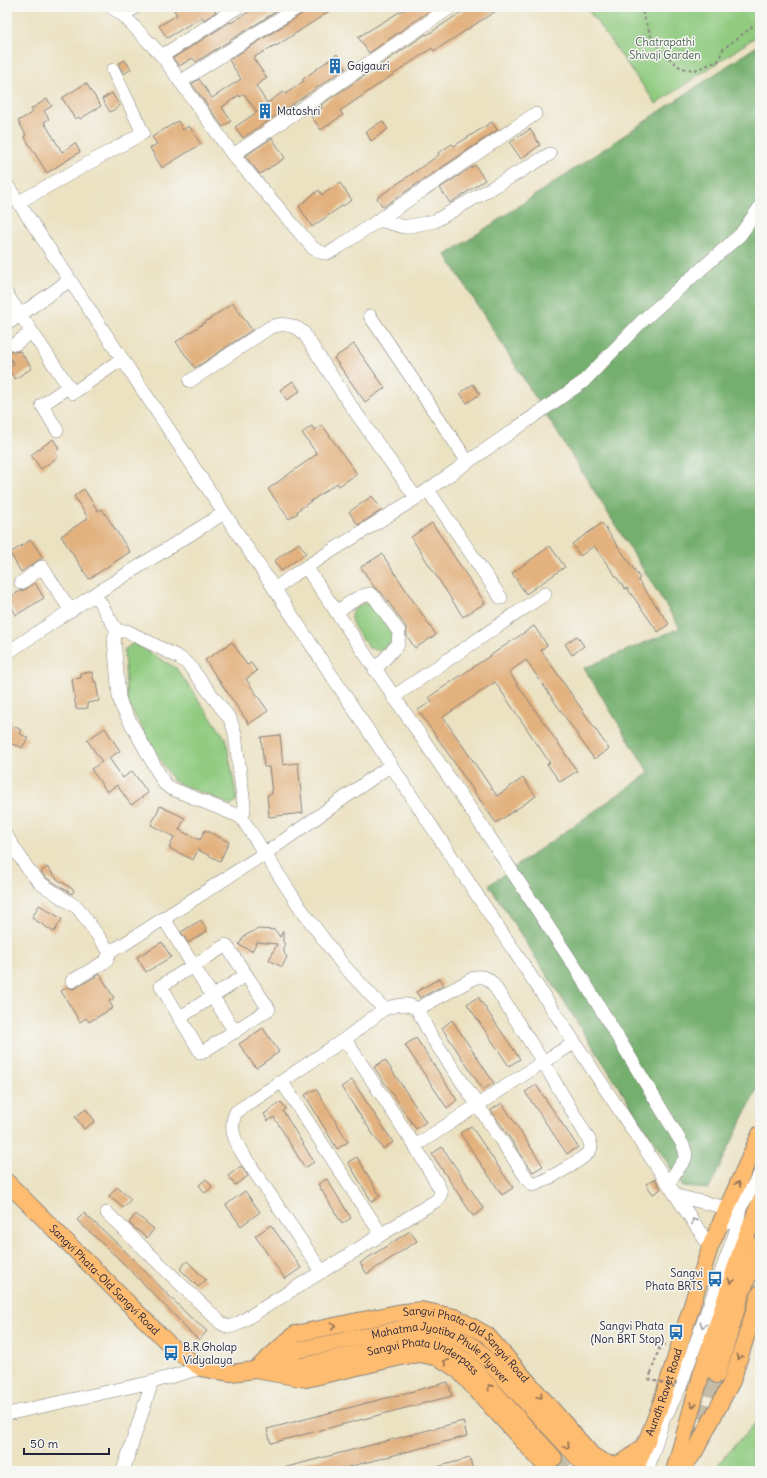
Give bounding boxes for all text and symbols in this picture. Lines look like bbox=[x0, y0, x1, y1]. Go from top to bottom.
park label: Chatrapathi Shivaji Garden bbox=[629, 35, 701, 62]
building icon: Gajgauri bbox=[326, 57, 344, 75]
place label: Gajgauri bbox=[347, 59, 389, 73]
building icon: Matoshri bbox=[256, 102, 274, 120]
place label: Matoshri bbox=[277, 104, 320, 118]
one-way arrow bbox=[733, 1181, 741, 1188]
one-way arrow bbox=[692, 1219, 699, 1226]
street label: Sangvi Phata-Old Sangvi Road bbox=[46, 1221, 163, 1338]
place label: Sangvi Phata BRTS bbox=[645, 1266, 703, 1293]
bus stop icon: Sangvi Phata BRTS bbox=[706, 1270, 724, 1288]
one-way arrow bbox=[727, 1278, 736, 1285]
street label: Sangvi Phata-Old Sangvi Road bbox=[402, 1303, 533, 1386]
street label: Mahatma Jyotiba Phule Flyover bbox=[370, 1319, 513, 1387]
place label: Sangvi Phata (Non BRT Stop) bbox=[591, 1319, 664, 1346]
one-way arrow bbox=[699, 1321, 707, 1328]
one-way arrow bbox=[330, 1323, 336, 1331]
bus stop icon: Sangvi Phata (Non BRT Stop) bbox=[667, 1323, 685, 1341]
street label: Sangvi Phata Underpass bbox=[366, 1335, 482, 1378]
place label: B.R.Gholap Vidyalaya bbox=[183, 1340, 237, 1367]
bus stop icon: B.R.Gholap Vidyalaya bbox=[162, 1344, 180, 1362]
street label: Aundh Ravet Road bbox=[642, 1346, 685, 1438]
one-way arrow bbox=[735, 1353, 744, 1360]
one-way arrow bbox=[443, 1360, 450, 1367]
one-way arrow bbox=[487, 1384, 495, 1392]
one-way arrow bbox=[535, 1391, 543, 1399]
one-way arrow bbox=[689, 1402, 698, 1409]
scale bar bbox=[24, 1430, 109, 1456]
text: 50 m bbox=[30, 1436, 59, 1451]
one-way arrow bbox=[562, 1441, 570, 1449]

